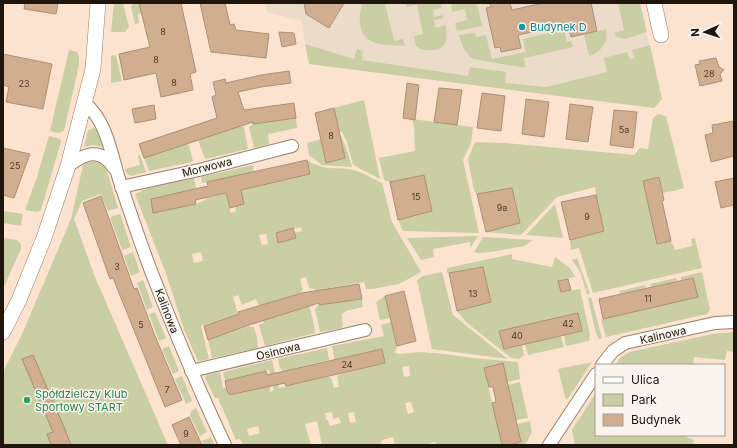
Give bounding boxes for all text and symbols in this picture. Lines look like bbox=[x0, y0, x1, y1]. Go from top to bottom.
north arrow bbox=[685, 12, 725, 52]
place label: Budynek D bbox=[530, 20, 587, 34]
marker: Budynek D bbox=[517, 22, 527, 32]
house number: 8 bbox=[160, 26, 166, 37]
text: N bbox=[688, 28, 702, 37]
house number: 8 bbox=[153, 54, 159, 65]
house number: 28 bbox=[703, 68, 715, 79]
house number: 8 bbox=[171, 77, 177, 88]
house number: 23 bbox=[18, 78, 30, 89]
house number: 5a bbox=[619, 124, 629, 135]
house number: 8 bbox=[328, 130, 334, 141]
street label: Morwowa bbox=[180, 154, 234, 180]
house number: 25 bbox=[10, 160, 20, 171]
house number: 15 bbox=[411, 191, 421, 202]
house number: 9a bbox=[497, 202, 507, 213]
house number: 9 bbox=[584, 211, 590, 222]
house number: 3 bbox=[114, 261, 120, 272]
street label: Kalinowa bbox=[152, 287, 182, 335]
house number: 13 bbox=[468, 288, 478, 299]
house number: 11 bbox=[644, 293, 652, 304]
house number: 42 bbox=[562, 318, 574, 329]
house number: 5 bbox=[138, 319, 144, 330]
street label: Kalinowa bbox=[639, 323, 687, 347]
house number: 40 bbox=[511, 330, 523, 341]
street label: Osinowa bbox=[254, 339, 302, 363]
house number: 24 bbox=[341, 359, 353, 370]
legend bbox=[595, 364, 725, 436]
text: Ulica bbox=[631, 372, 659, 387]
house number: 7 bbox=[164, 384, 170, 395]
place label: Spółdzielczy Klub Sportowy START bbox=[35, 387, 128, 414]
text: Park bbox=[631, 392, 657, 407]
marker: Spółdzielczy Klub Sportowy START bbox=[22, 395, 32, 405]
text: Budynek bbox=[631, 412, 681, 427]
house number: 9 bbox=[183, 428, 189, 439]

